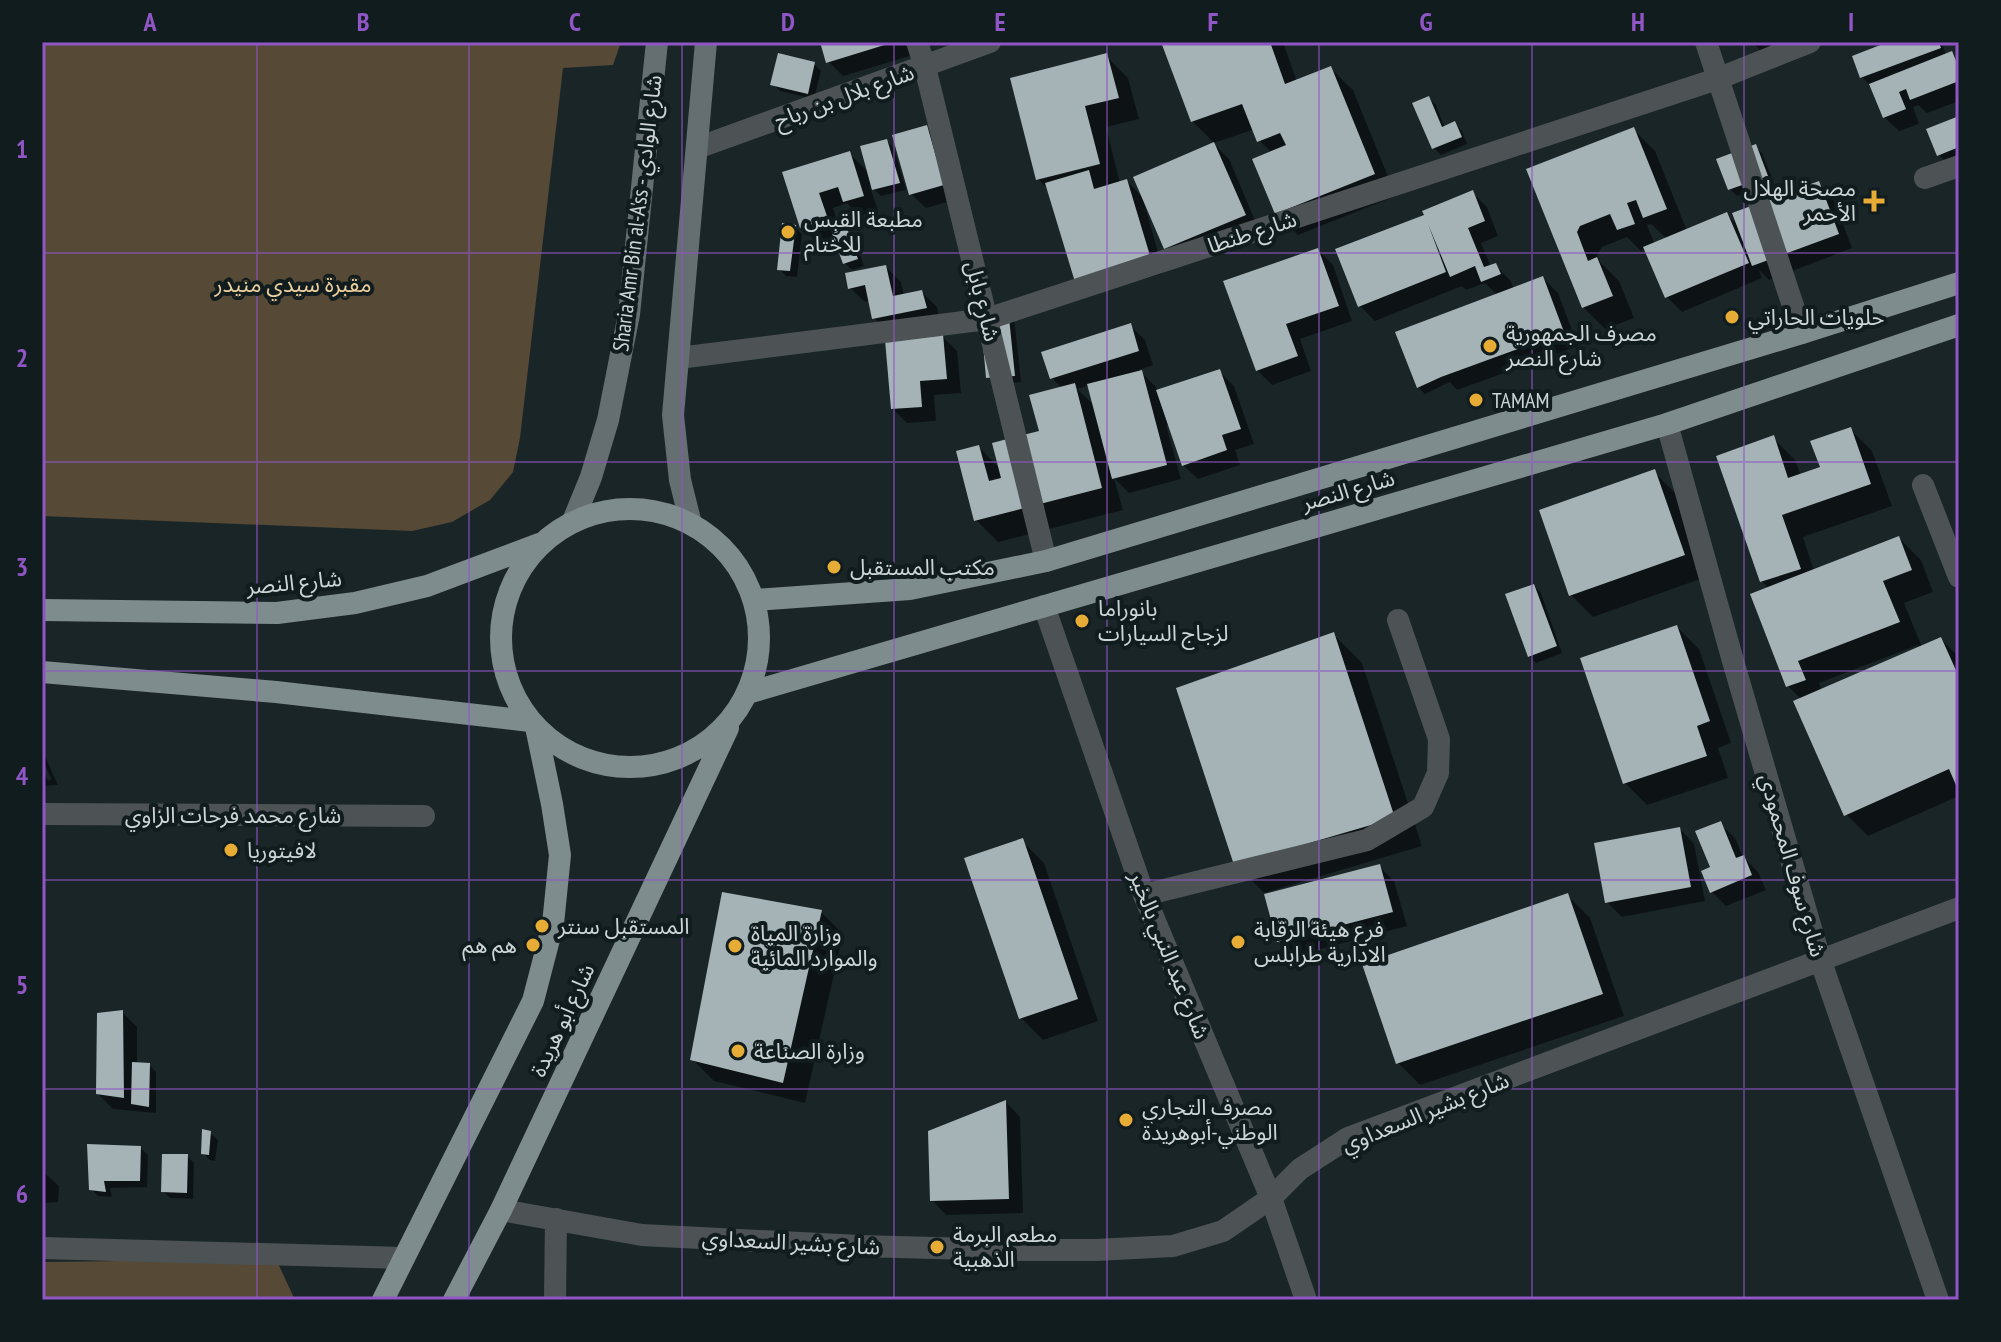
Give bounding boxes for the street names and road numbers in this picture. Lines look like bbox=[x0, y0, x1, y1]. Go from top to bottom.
street label: شارع بلال بن رباح bbox=[770, 58, 919, 137]
street label: Sharia Amr Bin al-A'ss - شارع الوادي bbox=[606, 73, 671, 353]
street label: شارع طنطا bbox=[1204, 204, 1301, 262]
street label: شارع بابل bbox=[957, 258, 1006, 345]
street label: شارع النصر bbox=[1297, 463, 1399, 520]
street label: شارع النصر bbox=[244, 564, 343, 603]
street label: شارع سوف المحمودي bbox=[1750, 770, 1833, 961]
street label: شارع محمد فرحات الزاوي bbox=[125, 801, 341, 832]
street label: شارع عبد النبي بالخير bbox=[1120, 866, 1216, 1044]
street label: شارع أبو هريدة bbox=[524, 959, 603, 1082]
street label: شارع بشير السعداوي bbox=[1337, 1066, 1514, 1161]
street label: شارع بشير السعداوي bbox=[701, 1223, 881, 1264]

